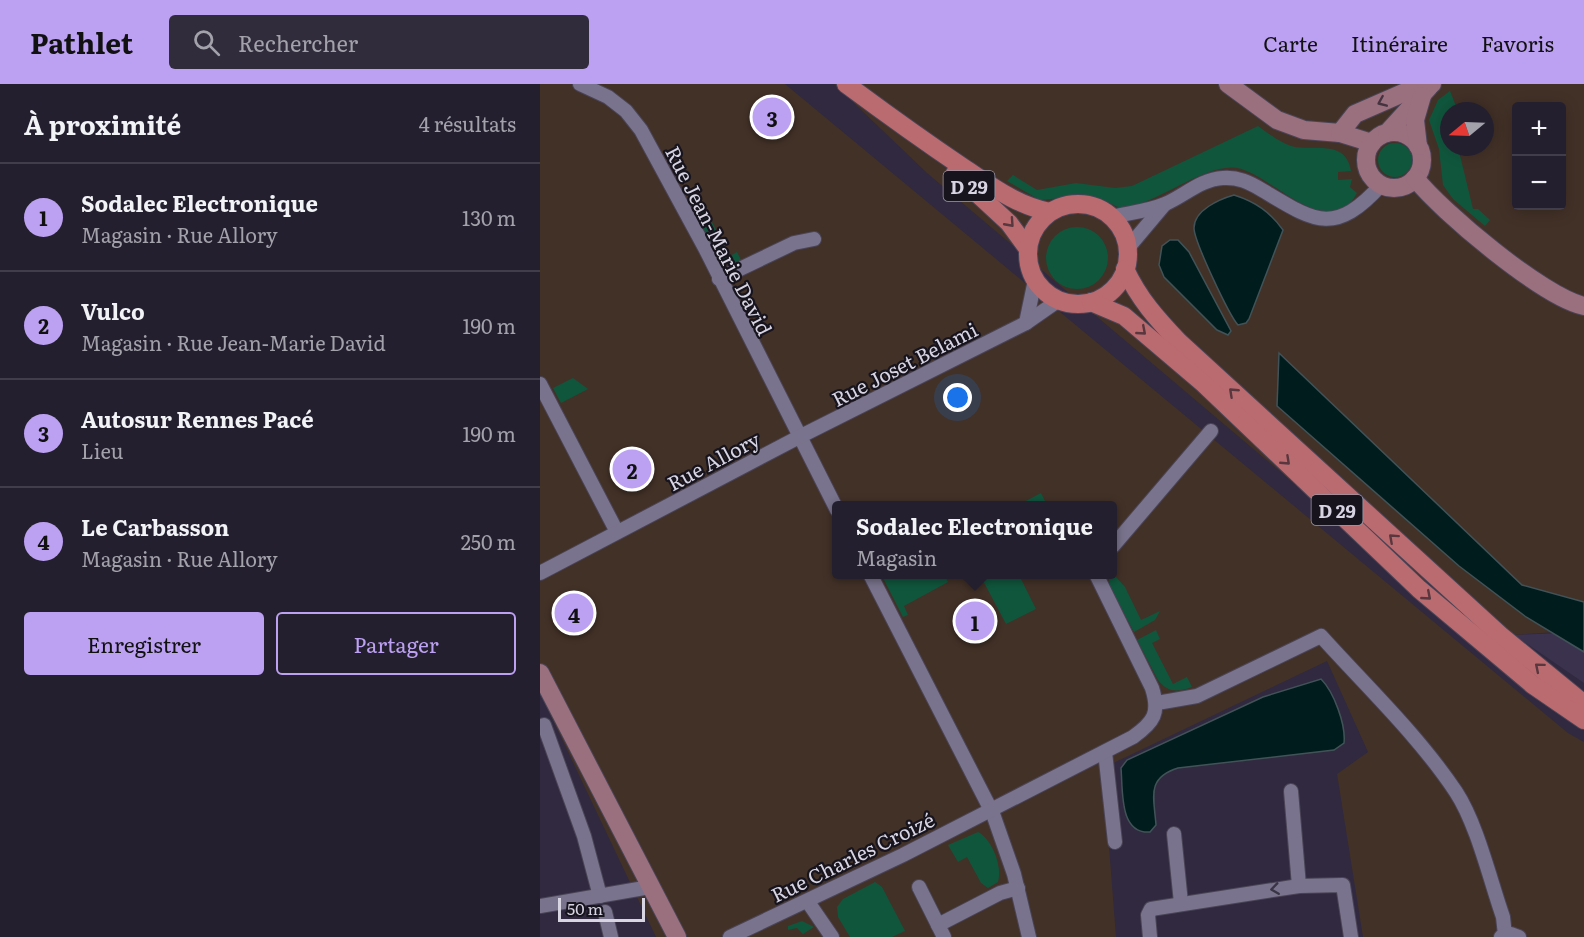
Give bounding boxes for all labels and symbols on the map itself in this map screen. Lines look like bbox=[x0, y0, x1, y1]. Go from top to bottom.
pin: 3 bbox=[752, 94, 792, 140]
one-way arrow bbox=[1377, 95, 1388, 107]
north arrow bbox=[1440, 102, 1494, 156]
street label: Rue Jean-Marie David bbox=[659, 140, 781, 340]
road number: D 29 bbox=[944, 171, 994, 201]
one-way arrow bbox=[1003, 217, 1014, 227]
street label: Rue Joset Belami bbox=[826, 313, 982, 413]
one-way arrow bbox=[1135, 323, 1146, 334]
your location bbox=[943, 383, 972, 412]
one-way arrow bbox=[1230, 388, 1240, 399]
street label: Rue Allory bbox=[661, 423, 765, 497]
pin: 2 bbox=[612, 446, 652, 492]
one-way arrow bbox=[1279, 454, 1290, 465]
road number: D 29 bbox=[1312, 495, 1362, 525]
one-way arrow bbox=[1389, 534, 1399, 545]
one-way arrow bbox=[1420, 589, 1431, 600]
pin: 4 bbox=[555, 590, 594, 636]
pin: 1 bbox=[956, 598, 994, 644]
one-way arrow bbox=[1534, 663, 1545, 674]
street label: Rue Charles Croizé bbox=[765, 803, 939, 909]
one-way arrow bbox=[1270, 883, 1279, 895]
scale bar bbox=[558, 895, 645, 922]

